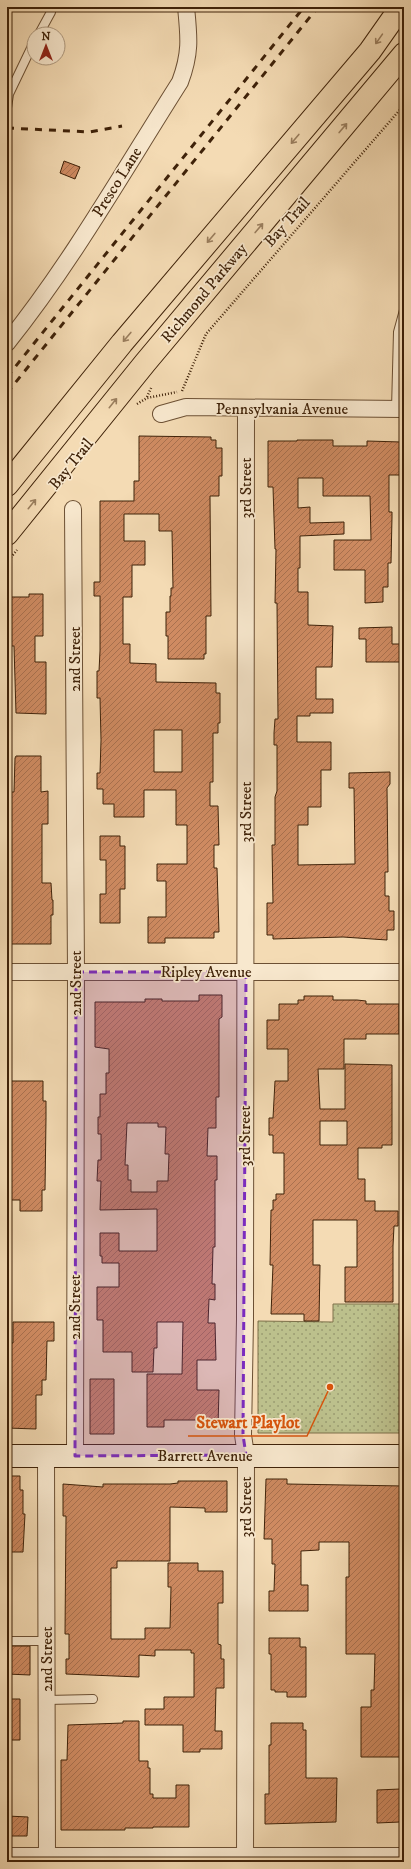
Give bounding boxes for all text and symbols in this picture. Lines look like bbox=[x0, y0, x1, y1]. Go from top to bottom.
north arrow bbox=[26, 26, 66, 66]
text: N bbox=[41, 30, 51, 44]
one-way arrow bbox=[374, 33, 383, 44]
one-way arrow bbox=[338, 123, 347, 134]
one-way arrow bbox=[291, 133, 300, 144]
street label: Presco Lane bbox=[88, 143, 146, 221]
street label: Bay Trail bbox=[259, 193, 315, 251]
one-way arrow bbox=[255, 222, 264, 233]
one-way arrow bbox=[207, 232, 216, 243]
street label: Richmond Parkway bbox=[157, 239, 252, 347]
one-way arrow bbox=[122, 331, 131, 342]
one-way arrow bbox=[109, 397, 118, 408]
street label: Pennsylvania Avenue bbox=[216, 399, 349, 419]
street label: Bay Trail bbox=[44, 434, 98, 494]
street label: 3rd Street bbox=[236, 457, 256, 519]
one-way arrow bbox=[27, 498, 36, 509]
street label: 2nd Street bbox=[65, 626, 85, 692]
street label: 3rd Street bbox=[236, 781, 256, 843]
street label: 2nd Street bbox=[66, 950, 86, 1016]
street label: Ripley Avenue bbox=[160, 962, 252, 982]
street label: 3rd Street bbox=[235, 1105, 255, 1167]
street label: 2nd Street bbox=[65, 1274, 85, 1340]
callout: Stewart Playlot bbox=[188, 1407, 307, 1436]
text: Stewart Playlot bbox=[196, 1412, 300, 1434]
street label: Barrett Avenue bbox=[157, 1446, 253, 1466]
street label: 3rd Street bbox=[236, 1476, 256, 1538]
street label: 2nd Street bbox=[37, 1626, 57, 1692]

